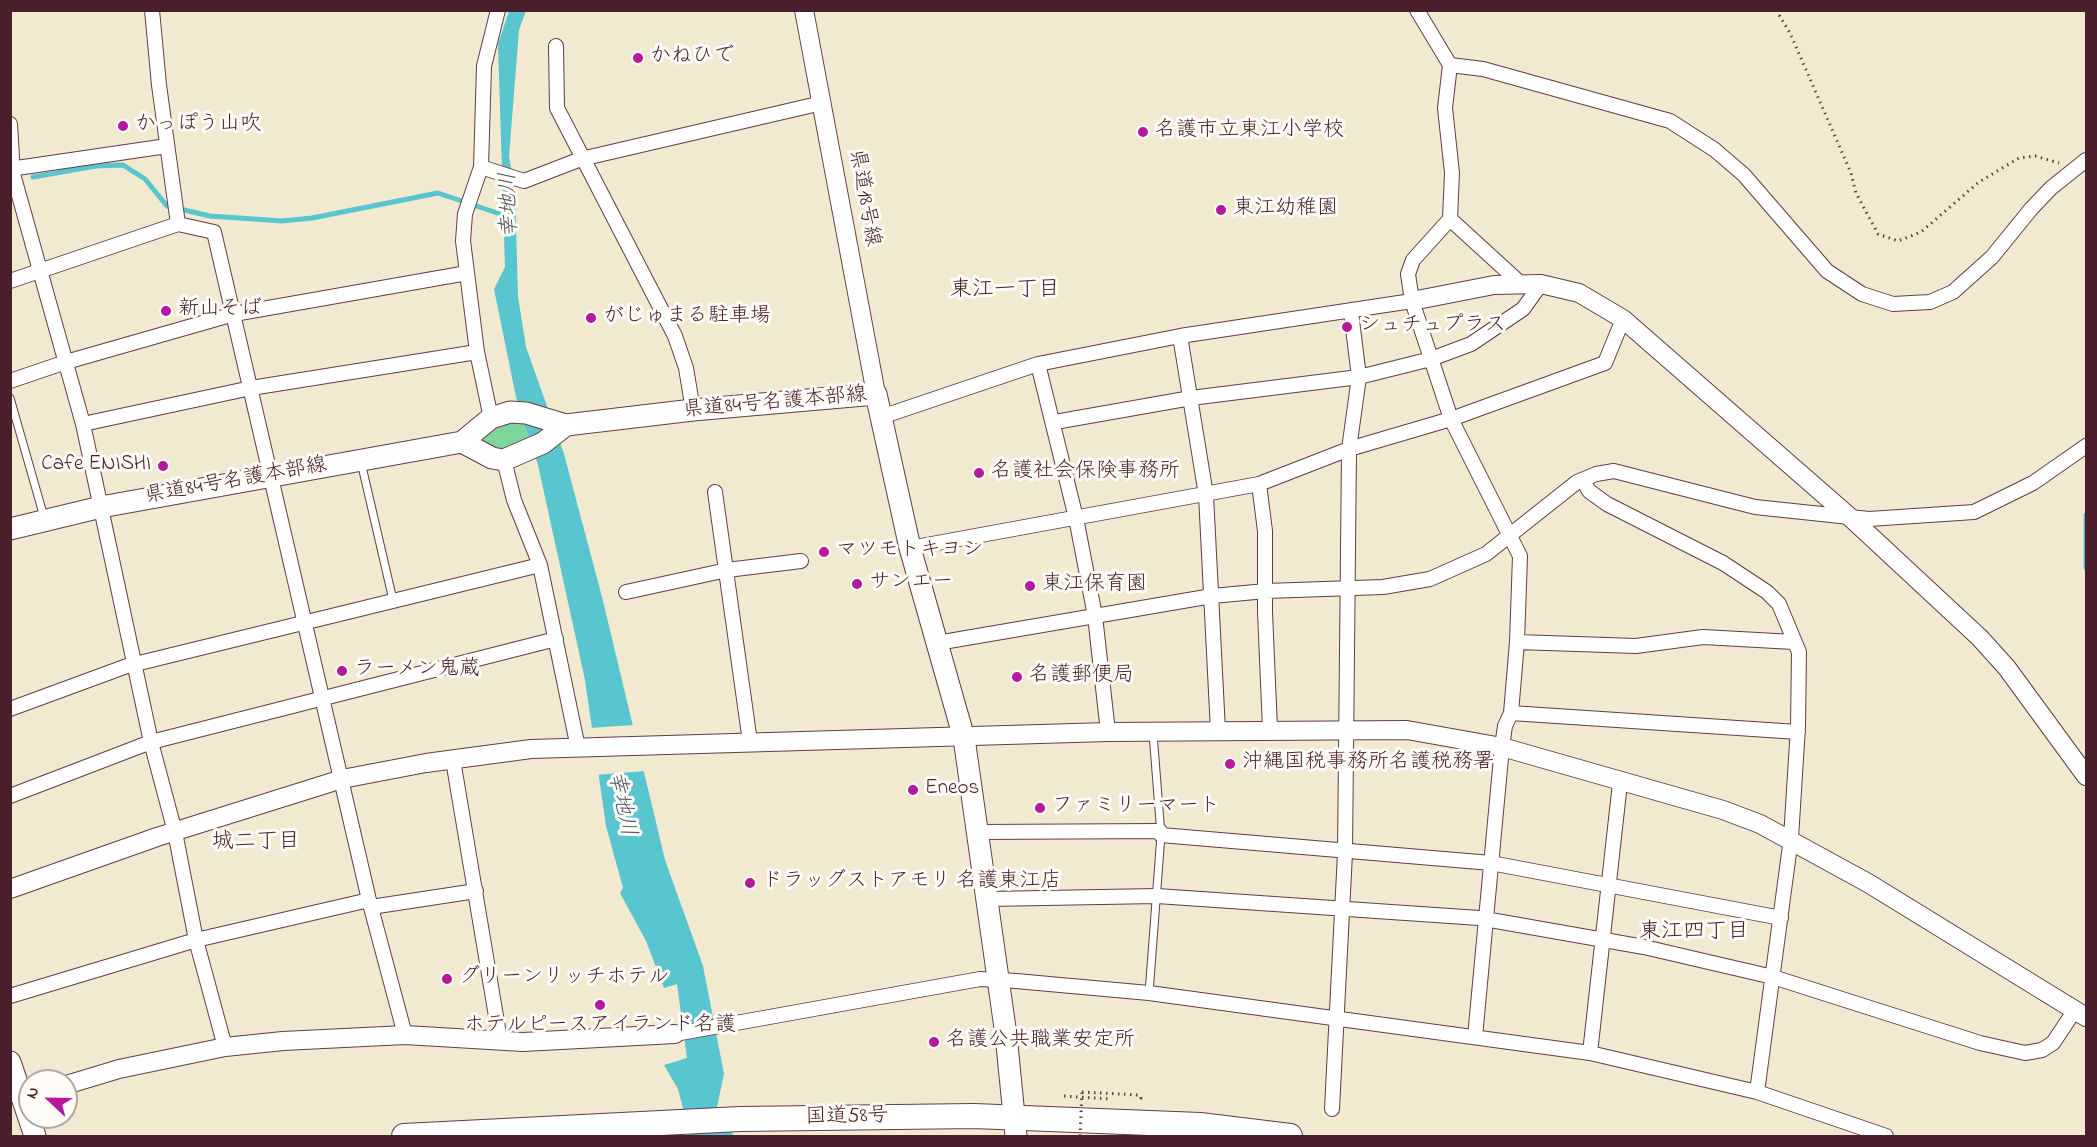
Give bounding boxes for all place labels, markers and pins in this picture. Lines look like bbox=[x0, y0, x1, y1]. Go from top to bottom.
place label: かねひで bbox=[650, 45, 734, 71]
marker: かねひで bbox=[631, 51, 645, 65]
place label: かっぽう山吹 bbox=[135, 113, 261, 139]
marker: かっぽう山吹 bbox=[116, 119, 130, 133]
place label: 名護市立東江小学校 bbox=[1155, 119, 1344, 145]
marker: 名護市立東江小学校 bbox=[1136, 125, 1150, 139]
place label: 東江幼稚園 bbox=[1233, 197, 1338, 223]
marker: 東江幼稚園 bbox=[1214, 203, 1228, 217]
place label: 新山そば bbox=[178, 298, 262, 324]
marker: 新山そば bbox=[159, 304, 173, 318]
place label: がじゅまる駐車場 bbox=[603, 305, 771, 331]
marker: がじゅまる駐車場 bbox=[584, 311, 598, 325]
place label: シュチュプラス bbox=[1359, 314, 1506, 340]
marker: シュチュプラス bbox=[1340, 320, 1354, 334]
place label: Cafe ENISHI bbox=[41, 453, 151, 479]
marker: Cafe ENISHI bbox=[156, 459, 170, 473]
place label: 名護社会保険事務所 bbox=[991, 460, 1180, 486]
marker: 名護社会保険事務所 bbox=[972, 466, 986, 480]
place label: マツモトキヨシ bbox=[836, 539, 983, 565]
marker: マツモトキヨシ bbox=[817, 545, 831, 559]
place label: サンエー bbox=[869, 571, 953, 597]
place label: 東江保育園 bbox=[1042, 573, 1147, 599]
marker: サンエー bbox=[850, 577, 864, 591]
marker: 東江保育園 bbox=[1023, 579, 1037, 593]
place label: ラーメン鬼蔵 bbox=[354, 658, 480, 684]
marker: ラーメン鬼蔵 bbox=[335, 664, 349, 678]
place label: 名護郵便局 bbox=[1029, 664, 1134, 690]
marker: 名護郵便局 bbox=[1010, 670, 1024, 684]
place label: 沖縄国税事務所名護税務署 bbox=[1242, 751, 1494, 777]
marker: 沖縄国税事務所名護税務署 bbox=[1223, 757, 1237, 771]
place label: Eneos bbox=[925, 777, 979, 803]
marker: Eneos bbox=[906, 783, 920, 797]
place label: ファミリーマート bbox=[1052, 795, 1220, 821]
marker: ファミリーマート bbox=[1033, 801, 1047, 815]
place label: ドラッグストアモリ 名護東江店 bbox=[762, 870, 1061, 896]
marker: ドラッグストアモリ 名護東江店 bbox=[743, 876, 757, 890]
place label: グリーンリッチホテル bbox=[459, 966, 669, 992]
marker: グリーンリッチホテル bbox=[440, 972, 454, 986]
marker: ホテルピースアイランド名護 bbox=[593, 998, 607, 1012]
place label: ホテルピースアイランド名護 bbox=[464, 1014, 736, 1040]
place label: 名護公共職業安定所 bbox=[946, 1029, 1135, 1055]
marker: 名護公共職業安定所 bbox=[927, 1035, 941, 1049]

